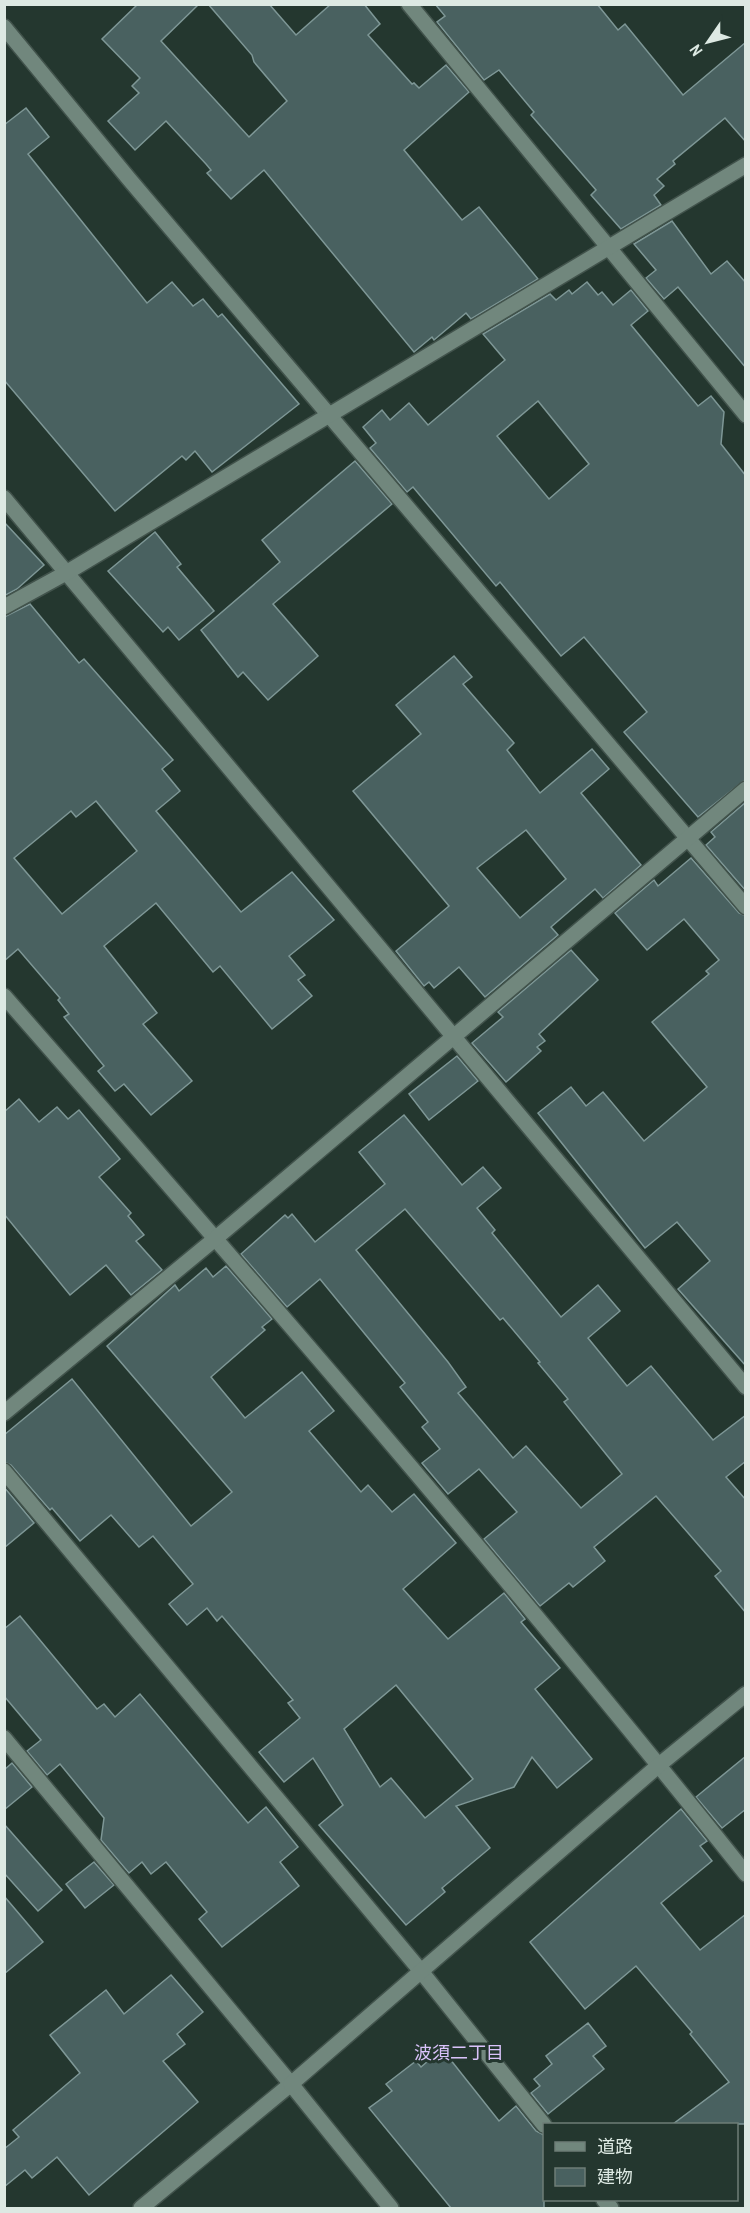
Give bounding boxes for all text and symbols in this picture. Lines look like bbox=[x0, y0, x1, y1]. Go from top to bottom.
north arrow bbox=[678, 12, 738, 72]
text: N bbox=[684, 40, 707, 61]
district label: 波須二丁目 bbox=[414, 2040, 504, 2065]
legend bbox=[543, 2123, 738, 2201]
text: 道路 bbox=[597, 2134, 633, 2159]
text: 建物 bbox=[597, 2164, 633, 2189]

